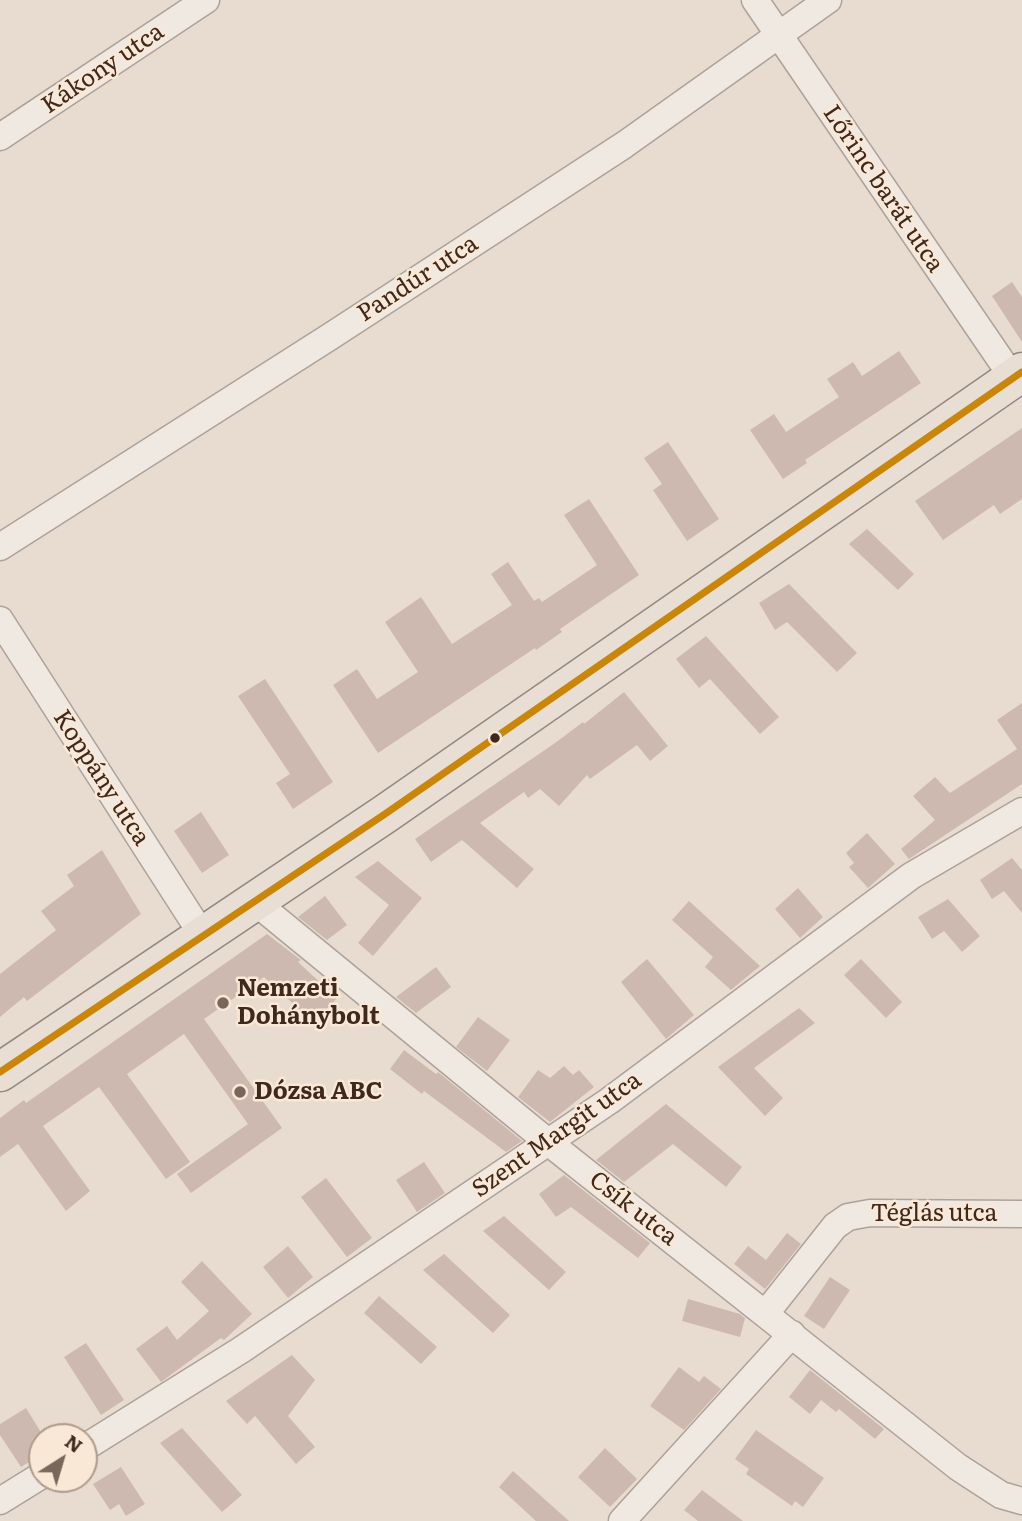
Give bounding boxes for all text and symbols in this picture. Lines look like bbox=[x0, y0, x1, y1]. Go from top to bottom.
street label: Kákony utca bbox=[36, 18, 170, 120]
street label: Lőrinc barát utca bbox=[816, 100, 950, 278]
street label: Pandúr utca bbox=[352, 229, 484, 329]
street label: Koppány utca bbox=[47, 705, 155, 851]
unlabelled marker bbox=[488, 731, 502, 745]
place label: Nemzeti Dohánybolt bbox=[237, 975, 380, 1031]
marker: Nemzeti Dohánybolt bbox=[215, 995, 231, 1011]
street label: Szent Margit utca bbox=[467, 1066, 647, 1204]
place label: Dózsa ABC bbox=[254, 1078, 383, 1106]
marker: Dózsa ABC bbox=[232, 1084, 248, 1100]
street label: Csík utca bbox=[583, 1166, 683, 1252]
street label: Téglás utca bbox=[870, 1200, 998, 1228]
north arrow bbox=[28, 1423, 98, 1493]
text: N bbox=[60, 1427, 89, 1459]

